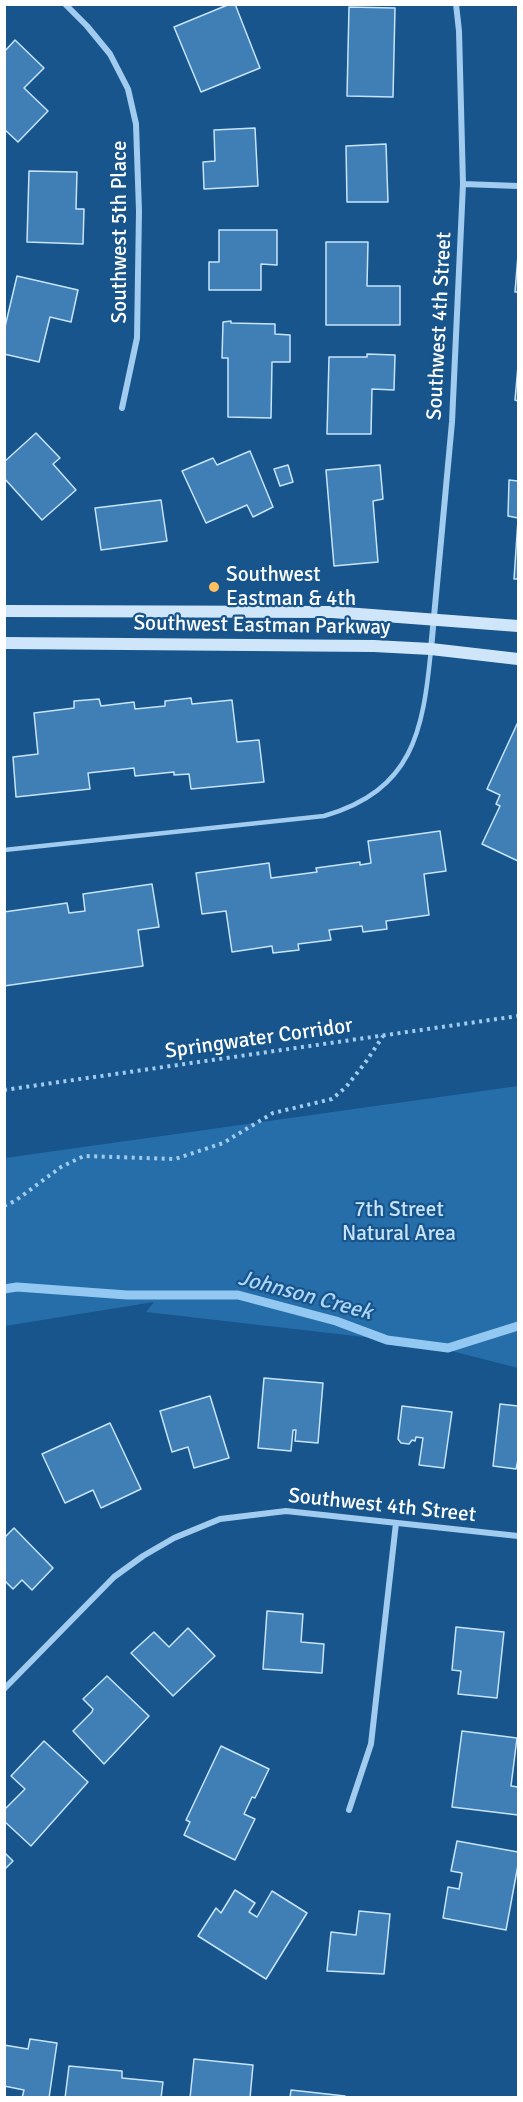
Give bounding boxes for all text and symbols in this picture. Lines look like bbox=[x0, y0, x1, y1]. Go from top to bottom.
street label: Southwest 5th Place bbox=[107, 141, 133, 323]
street label: Southwest 4th Street bbox=[422, 231, 458, 421]
place label: Southwest Eastman & 4th bbox=[226, 562, 356, 612]
marker: Southwest Eastman & 4th bbox=[207, 580, 221, 594]
street label: Southwest Eastman Parkway bbox=[133, 611, 391, 641]
street label: Springwater Corridor bbox=[164, 1013, 354, 1065]
park label: 7th Street Natural Area bbox=[342, 1197, 456, 1247]
water label: Johnson Creek bbox=[235, 1265, 375, 1327]
street label: Southwest 4th Street bbox=[287, 1484, 477, 1528]

